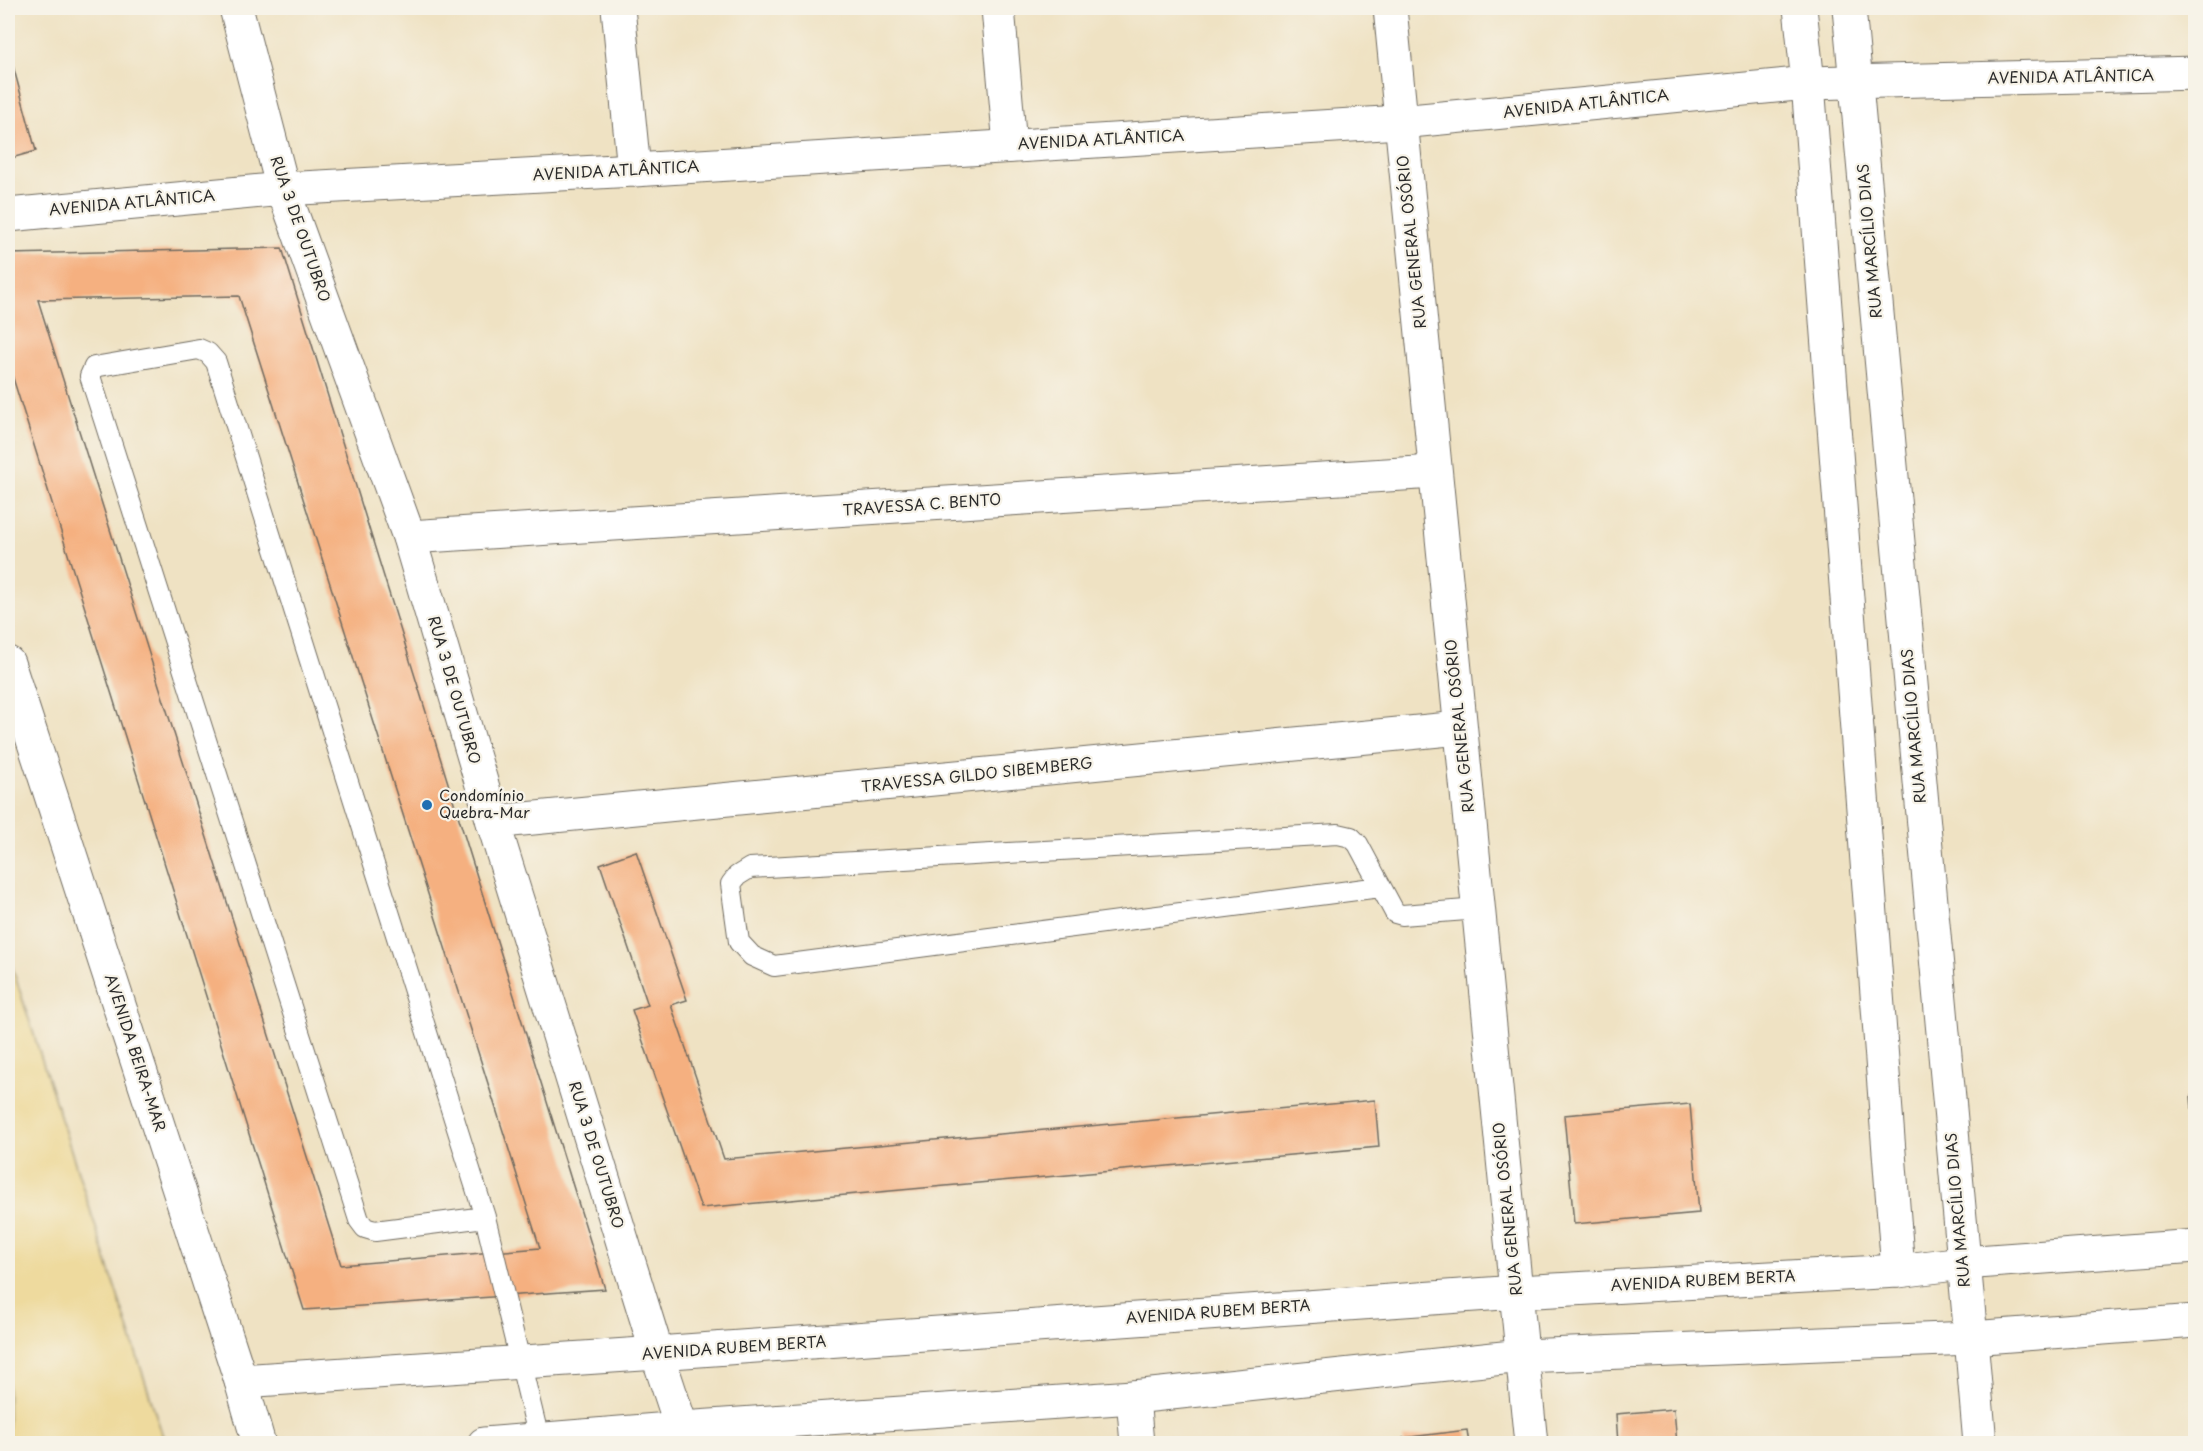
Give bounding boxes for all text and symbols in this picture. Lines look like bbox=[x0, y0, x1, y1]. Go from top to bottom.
street label: AVENIDA ATLÂNTICA bbox=[1988, 63, 2154, 88]
street label: AVENIDA ATLÂNTICA bbox=[1502, 82, 1670, 123]
street label: AVENIDA ATLÂNTICA bbox=[1017, 123, 1185, 154]
street label: RUA 3 DE OUTUBRO bbox=[266, 152, 337, 305]
street label: AVENIDA ATLÂNTICA bbox=[532, 154, 700, 185]
street label: RUA GENERAL OSÓRIO bbox=[1390, 154, 1431, 330]
street label: RUA MARCÍLIO DIAS bbox=[1850, 163, 1887, 320]
street label: AVENIDA ATLÂNTICA bbox=[48, 183, 216, 220]
street label: TRAVESSA C. BENTO bbox=[842, 487, 1002, 521]
street label: RUA 3 DE OUTUBRO bbox=[423, 613, 488, 766]
street label: RUA GENERAL OSÓRIO bbox=[1438, 638, 1479, 814]
street label: RUA MARCÍLIO DIAS bbox=[1894, 648, 1931, 805]
street label: TRAVESSA GILDO SIBEMBERG bbox=[860, 750, 1094, 797]
place label: Condomínio Quebra-Mar bbox=[439, 783, 530, 823]
marker: Condomínio Quebra-Mar bbox=[420, 798, 434, 812]
street label: AVENIDA BEIRA-MAR bbox=[100, 971, 173, 1134]
street label: RUA 3 DE OUTUBRO bbox=[564, 1078, 631, 1231]
street label: RUA GENERAL OSÓRIO bbox=[1486, 1121, 1527, 1297]
street label: RUA MARCÍLIO DIAS bbox=[1938, 1132, 1975, 1289]
street label: AVENIDA RUBEM BERTA bbox=[1610, 1263, 1796, 1296]
street label: AVENIDA RUBEM BERTA bbox=[1125, 1293, 1311, 1328]
street label: AVENIDA RUBEM BERTA bbox=[641, 1329, 827, 1364]

